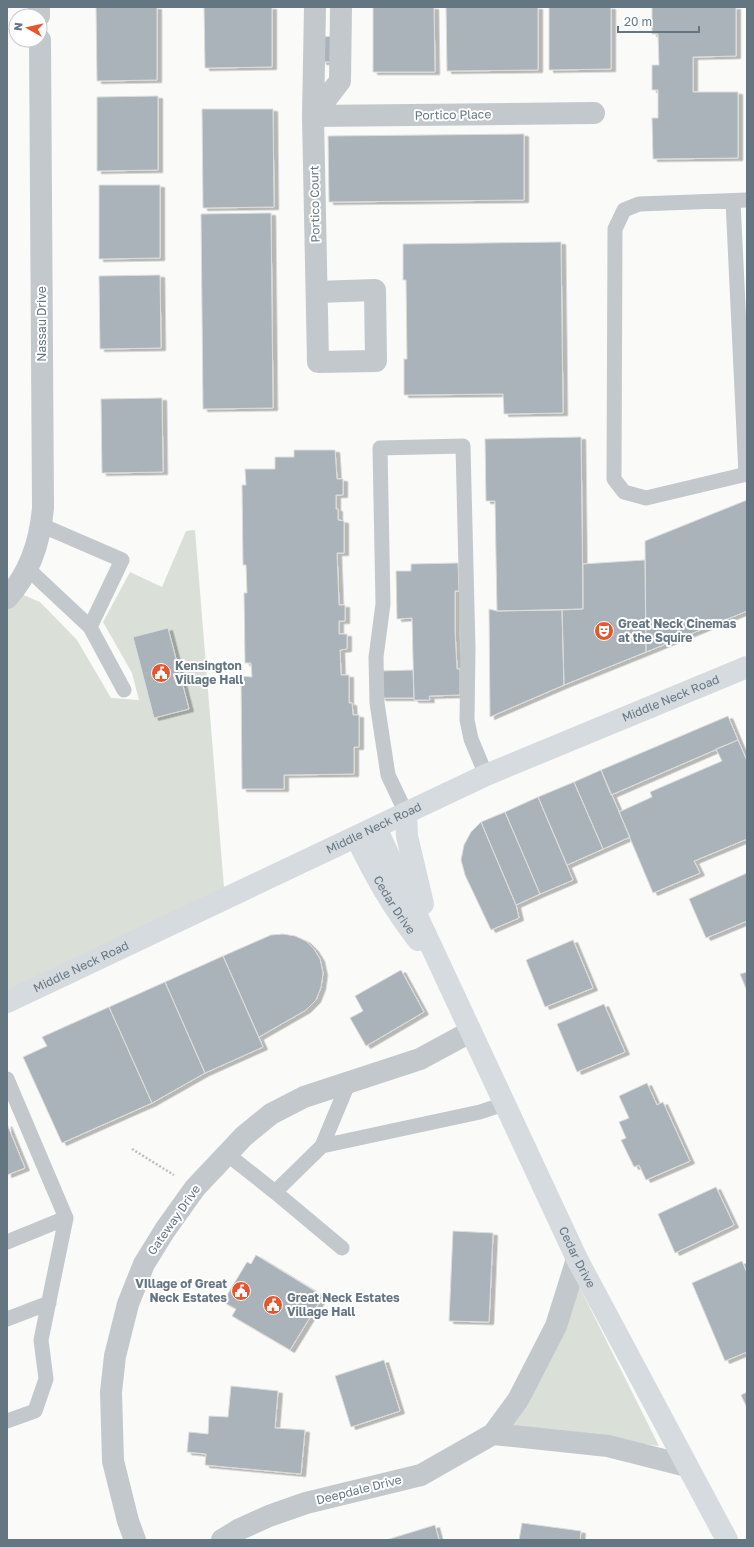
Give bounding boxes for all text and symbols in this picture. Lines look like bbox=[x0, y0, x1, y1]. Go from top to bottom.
north arrow bbox=[8, 8, 48, 48]
scale bar bbox=[618, 8, 699, 34]
text: 20 m bbox=[624, 14, 652, 29]
text: N bbox=[11, 21, 25, 32]
street label: Portico Place bbox=[415, 106, 491, 123]
street label: Portico Court bbox=[306, 165, 323, 243]
street label: Nassau Drive bbox=[34, 286, 49, 362]
place label: Great Neck Cinemas at the Squire bbox=[618, 616, 737, 645]
theatre icon: Great Neck Cinemas at the Squire bbox=[593, 620, 615, 642]
place label: Kensington Village Hall bbox=[175, 658, 243, 687]
public building icon: Kensington Village Hall bbox=[150, 662, 172, 684]
street label: Middle Neck Road bbox=[620, 671, 721, 725]
street label: Middle Neck Road bbox=[324, 799, 424, 857]
street label: Cedar Drive bbox=[370, 873, 419, 937]
street label: Middle Neck Road bbox=[31, 937, 131, 995]
street label: Gateway Drive bbox=[144, 1182, 203, 1258]
street label: Cedar Drive bbox=[556, 1224, 599, 1290]
place label: VIllage of Great Neck Estates bbox=[135, 1276, 227, 1305]
public building icon: VIllage of Great Neck Estates bbox=[230, 1280, 252, 1302]
place label: Great Neck Estates Village Hall bbox=[287, 1290, 400, 1319]
public building icon: Great Neck Estates Village Hall bbox=[262, 1294, 284, 1316]
street label: Deepdale Drive bbox=[315, 1472, 403, 1507]

